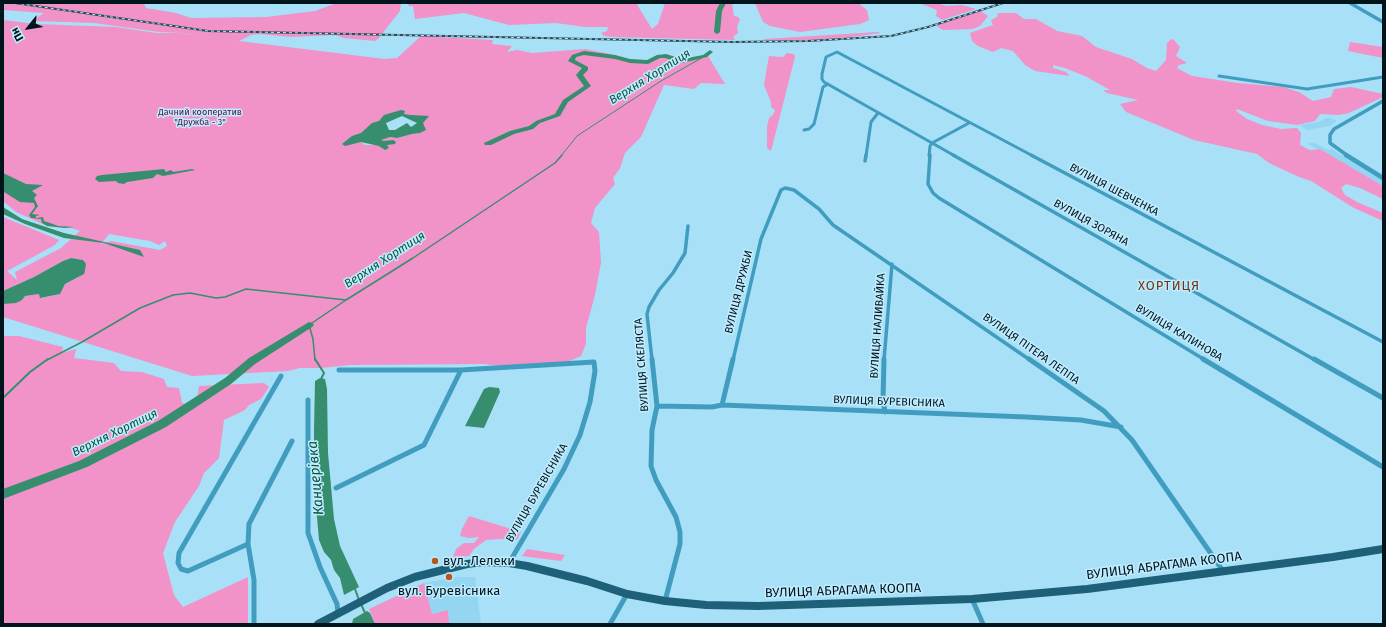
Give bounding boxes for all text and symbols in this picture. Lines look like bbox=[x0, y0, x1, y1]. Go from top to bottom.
north arrow bbox=[8, 8, 48, 48]
text: Пн bbox=[8, 25, 26, 43]
water label: Верхня Хортиця bbox=[607, 46, 693, 108]
park label: Дачний кооператив "Дружба - 3" bbox=[158, 107, 242, 128]
street label: ВУЛИЦЯ ШЕВЧЕНКА bbox=[1067, 161, 1161, 219]
street label: ВУЛИЦЯ ЗОРЯНА bbox=[1051, 197, 1131, 249]
water label: Верхня Хортиця bbox=[342, 229, 428, 291]
street label: ВУЛИЦЯ ДРУЖБИ bbox=[722, 249, 756, 335]
street label: ВУЛИЦЯ НАЛИВАЙКА bbox=[868, 273, 888, 379]
district label: ХОРТИЦЯ bbox=[1138, 278, 1200, 294]
street label: ВУЛИЦЯ КАЛИНОВА bbox=[1133, 302, 1225, 364]
street label: ВУЛИЦЯ ПІТЕРА ЛЕППА bbox=[980, 311, 1082, 387]
street label: ВУЛИЦЯ СКЕЛЯСТА bbox=[632, 318, 652, 412]
street label: ВУЛИЦЯ БУРЕВІСНИКА bbox=[833, 393, 945, 411]
water label: Верхня Хортиця bbox=[70, 406, 160, 460]
water label: Канцерівка bbox=[304, 440, 328, 516]
street label: ВУЛИЦЯ БУРЕВІСНИКА bbox=[503, 441, 571, 545]
street label: ВУЛИЦЯ АБРАГАМА КООПА bbox=[1085, 549, 1243, 583]
place label: вул. Лелеки bbox=[443, 553, 515, 569]
marker: вул. Лелеки bbox=[430, 556, 440, 566]
marker: вул. Буревісника bbox=[444, 572, 454, 582]
street label: ВУЛИЦЯ АБРАГАМА КООПА bbox=[765, 580, 921, 602]
place label: вул. Буревісника bbox=[398, 583, 500, 599]

